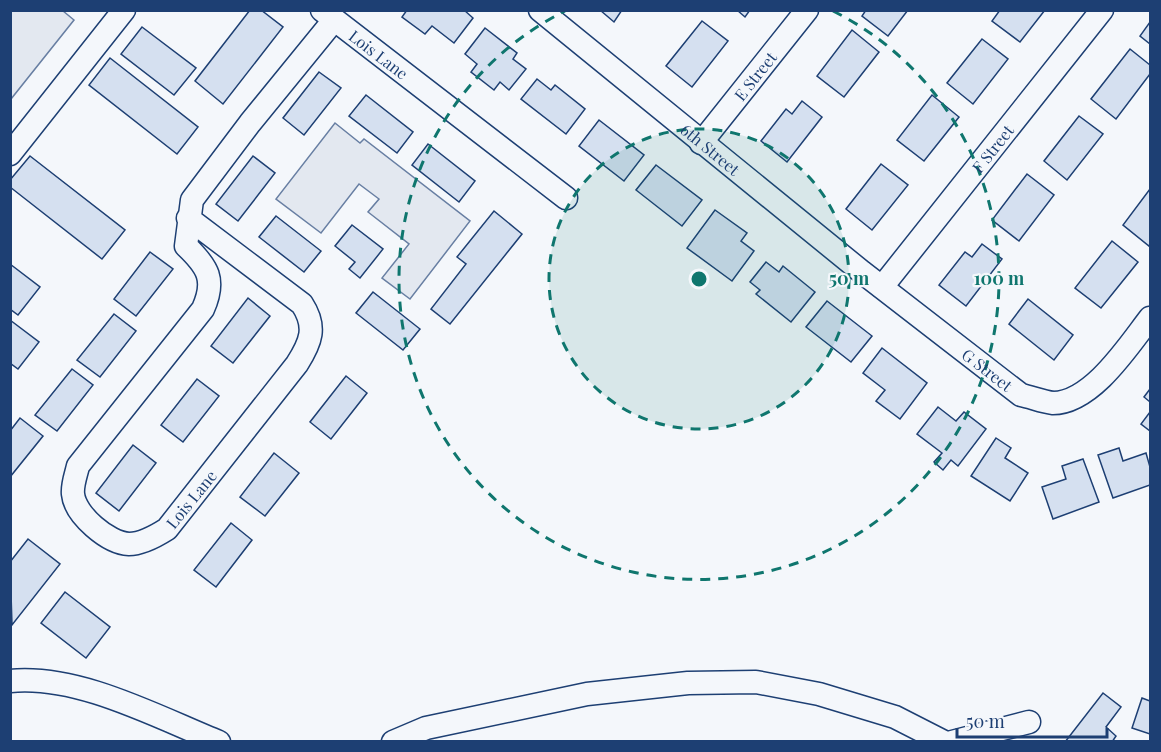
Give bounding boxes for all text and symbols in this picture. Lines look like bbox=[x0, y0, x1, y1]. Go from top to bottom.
street label: Lois Lane bbox=[345, 25, 413, 83]
street label: E Street bbox=[729, 47, 781, 104]
street label: 6th Street bbox=[677, 118, 745, 179]
street label: F Street bbox=[967, 120, 1018, 177]
text: 50 m bbox=[829, 266, 870, 290]
text: 100 m bbox=[974, 266, 1025, 290]
centre of rings bbox=[689, 269, 709, 289]
street label: G Street bbox=[958, 343, 1017, 396]
street label: Lois Lane bbox=[161, 466, 221, 532]
scale bar bbox=[957, 701, 1107, 739]
text: 50 m bbox=[966, 709, 1005, 733]

